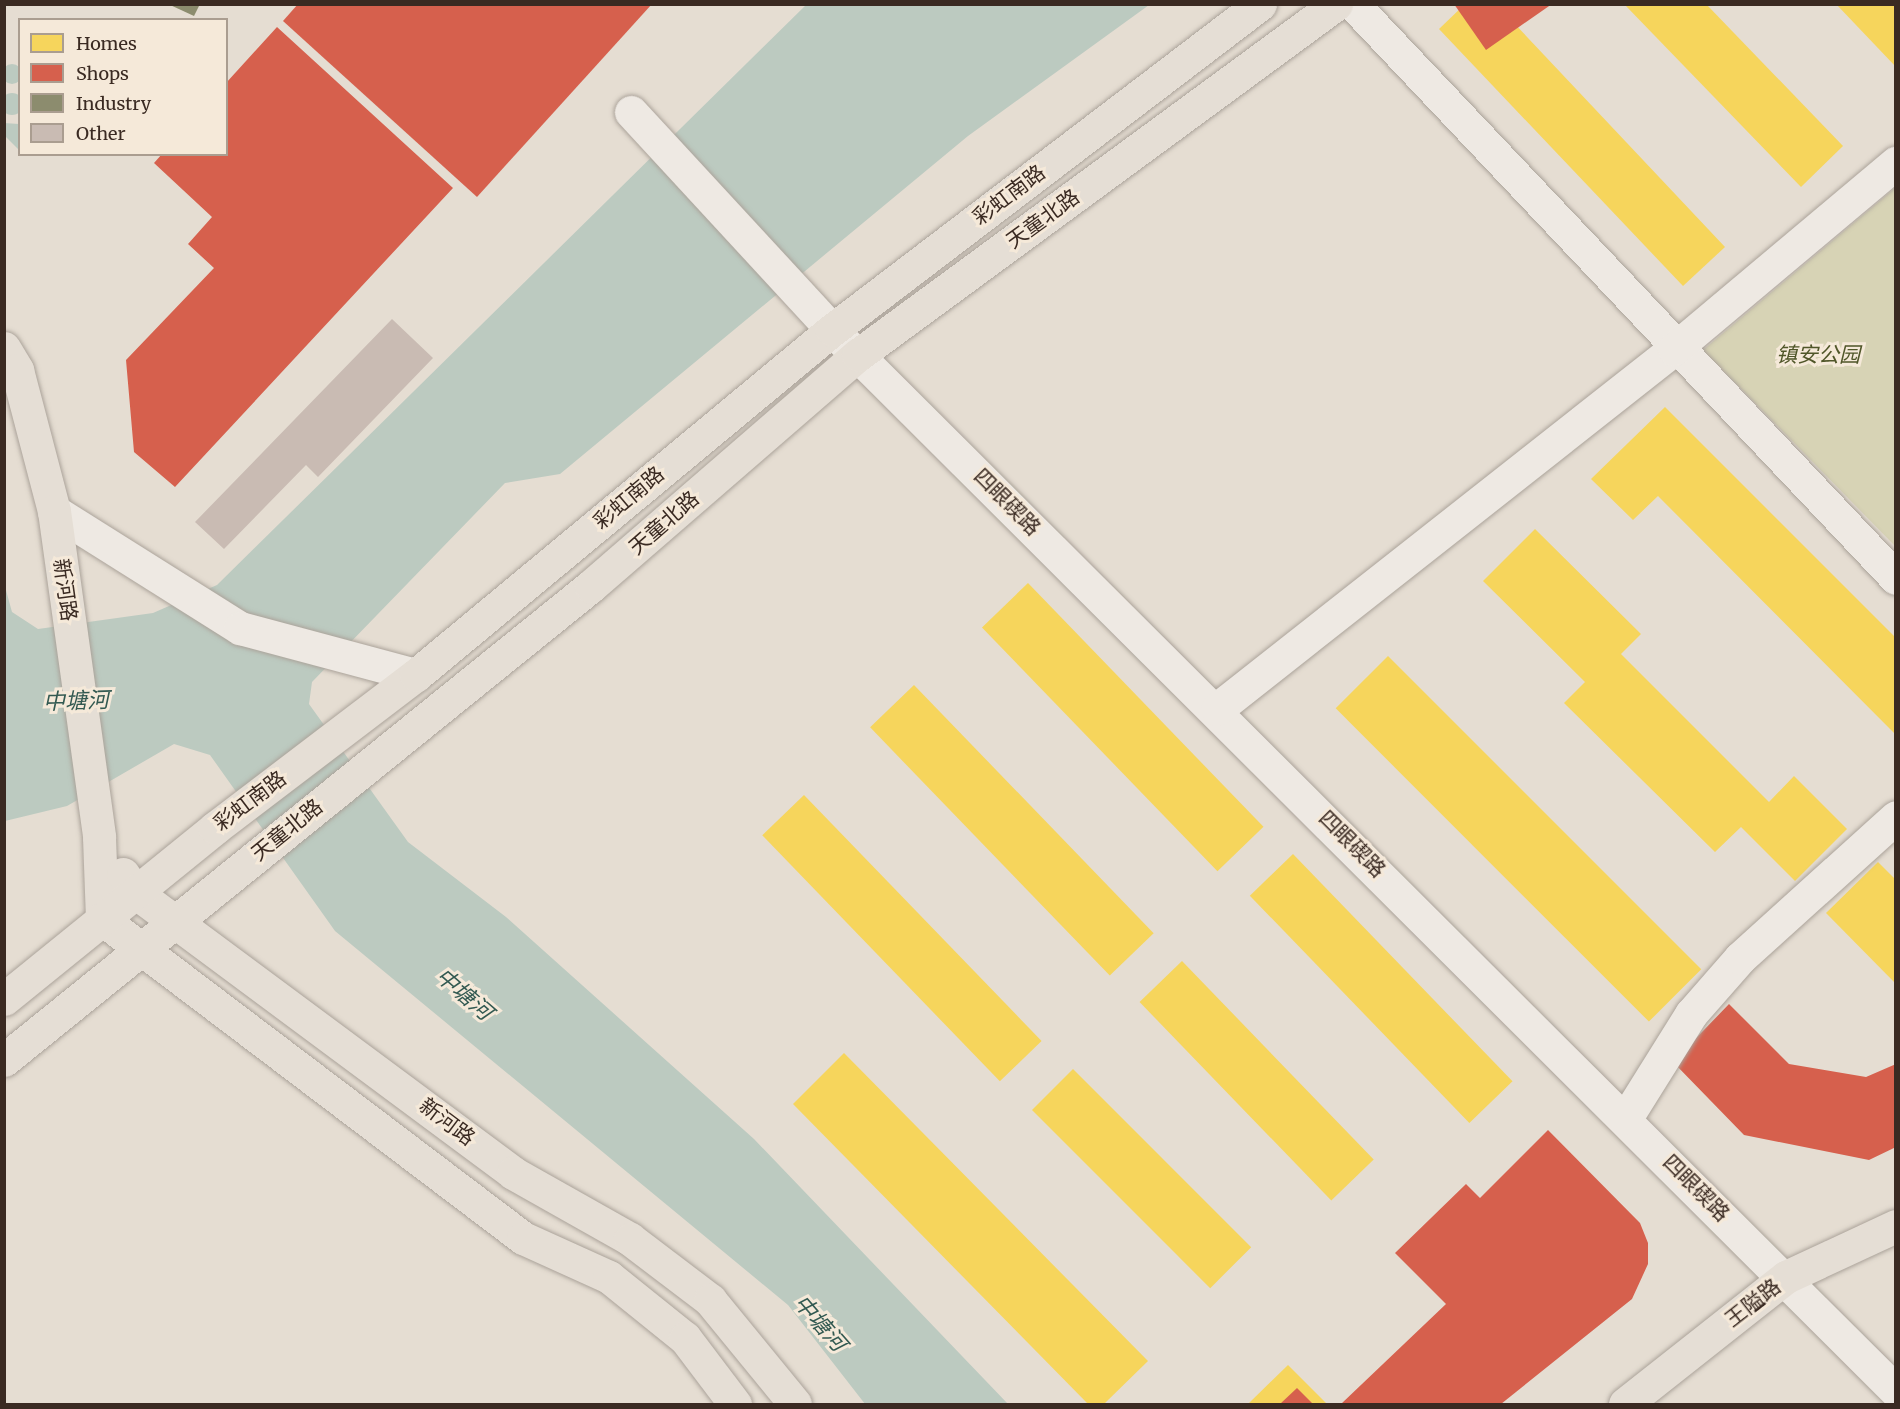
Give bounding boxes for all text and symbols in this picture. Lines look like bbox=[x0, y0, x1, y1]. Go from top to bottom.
legend bbox=[18, 18, 228, 156]
text: Homes bbox=[76, 32, 137, 55]
text: Shops bbox=[76, 62, 129, 85]
text: Industry bbox=[76, 92, 151, 115]
text: Other bbox=[76, 122, 126, 145]
street label: 彩虹南路 bbox=[968, 160, 1050, 230]
street label: 天童北路 bbox=[1002, 184, 1084, 254]
park label: 镇安公园 bbox=[1776, 342, 1860, 368]
street label: 彩虹南路 bbox=[589, 461, 669, 535]
street label: 四眼碶路 bbox=[968, 463, 1046, 541]
street label: 天童北路 bbox=[624, 486, 704, 560]
street label: 新河路 bbox=[48, 557, 82, 623]
water label: 中塘河 bbox=[43, 687, 109, 715]
street label: 彩虹南路 bbox=[209, 766, 291, 836]
street label: 天童北路 bbox=[246, 794, 328, 866]
street label: 四眼碶路 bbox=[1313, 805, 1391, 883]
water label: 中塘河 bbox=[430, 962, 498, 1026]
street label: 新河路 bbox=[414, 1093, 480, 1151]
street label: 四眼碶路 bbox=[1657, 1149, 1735, 1227]
street label: 王隘路 bbox=[1720, 1274, 1786, 1332]
water label: 中塘河 bbox=[788, 1289, 852, 1357]

